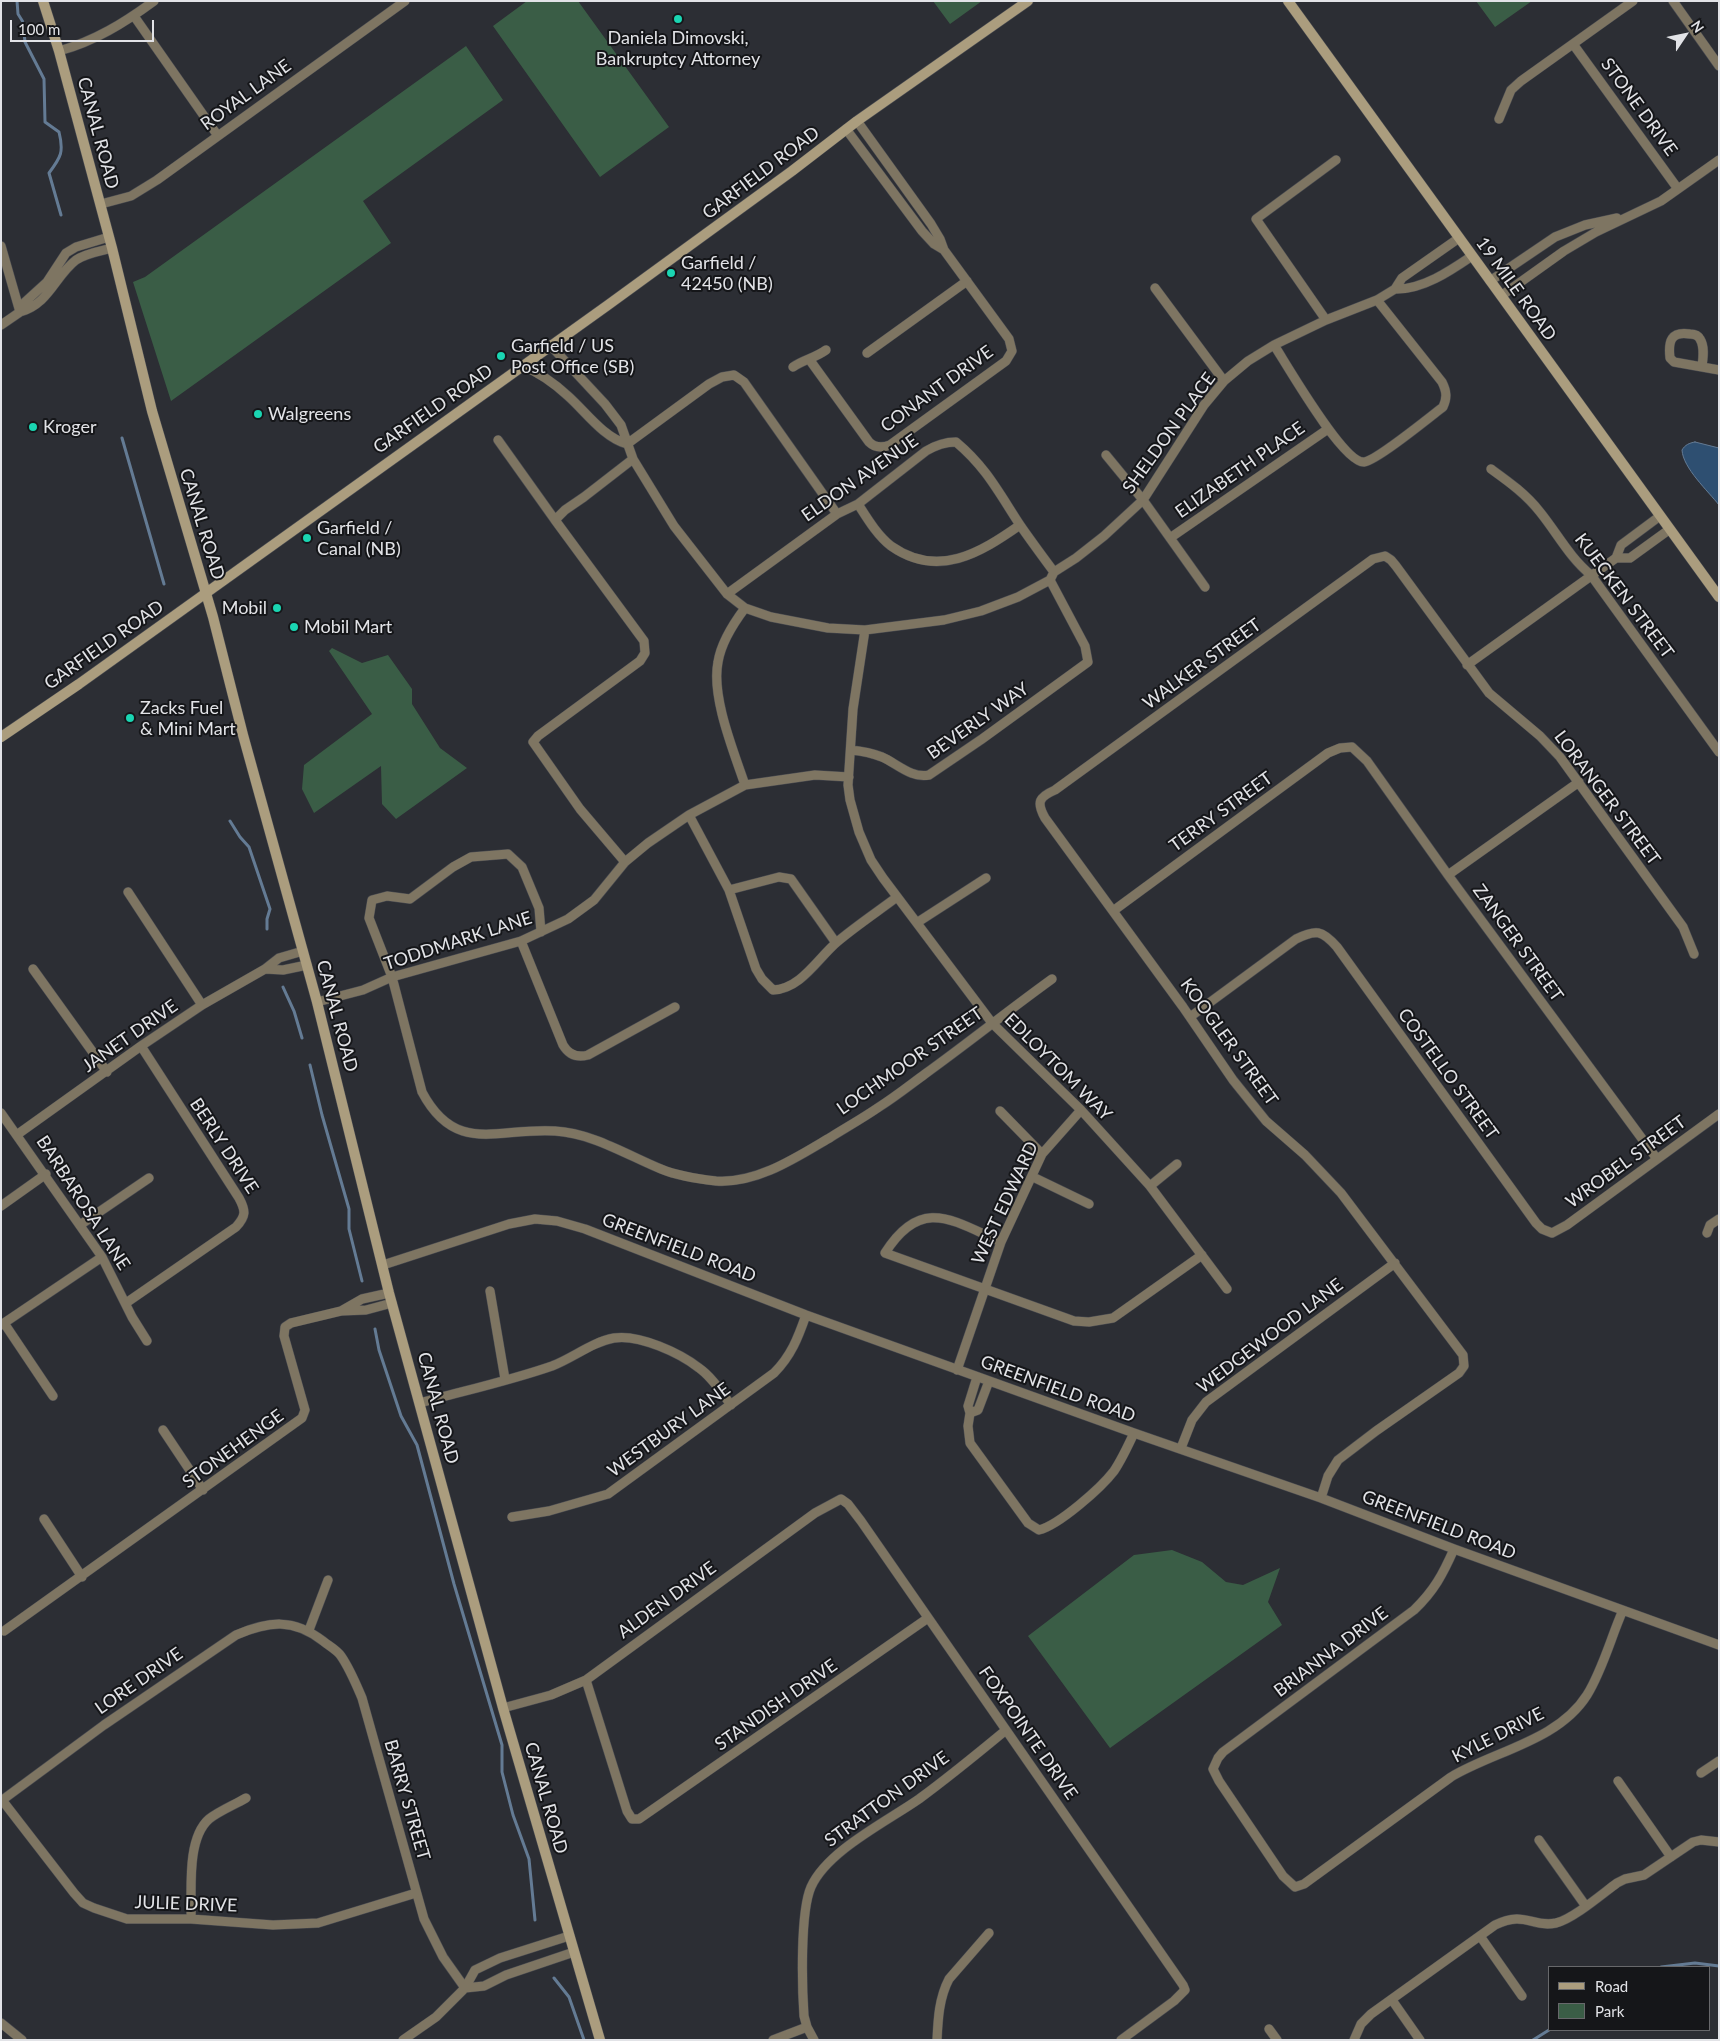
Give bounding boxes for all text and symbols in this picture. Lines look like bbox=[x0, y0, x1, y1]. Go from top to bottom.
scale bar bbox=[12, 10, 156, 42]
north arrow bbox=[1660, 10, 1710, 60]
marker: Daniela Dimovski, Bankruptcy Attorney bbox=[672, 13, 684, 25]
text: N bbox=[1688, 17, 1708, 36]
text: 100 m bbox=[18, 20, 60, 38]
place label: Daniela Dimovski, Bankruptcy Attorney bbox=[596, 27, 760, 70]
street label: STONE DRIVE bbox=[1596, 54, 1682, 160]
street label: ROYAL LANE bbox=[197, 55, 295, 135]
street label: CANAL ROAD bbox=[73, 75, 123, 191]
street label: GARFIELD ROAD bbox=[698, 122, 824, 224]
street label: 19 MILE ROAD bbox=[1471, 233, 1561, 345]
place label: Garfield / 42450 (NB) bbox=[681, 252, 773, 294]
marker: Garfield / 42450 (NB) bbox=[665, 267, 677, 279]
place label: Garfield / US Post Office (SB) bbox=[511, 335, 634, 378]
street label: CONANT DRIVE bbox=[877, 341, 997, 437]
marker: Garfield / US Post Office (SB) bbox=[495, 350, 507, 362]
street label: GARFIELD ROAD bbox=[369, 360, 497, 458]
street label: SHELDON PLACE bbox=[1118, 368, 1220, 498]
place label: Walgreens bbox=[268, 403, 351, 425]
marker: Walgreens bbox=[252, 408, 264, 420]
place label: Kroger bbox=[43, 416, 97, 438]
street label: ELIZABETH PLACE bbox=[1171, 417, 1309, 523]
marker: Kroger bbox=[27, 421, 39, 433]
street label: ELDON AVENUE bbox=[798, 430, 922, 526]
street label: CANAL ROAD bbox=[175, 466, 229, 582]
place label: Garfield / Canal (NB) bbox=[317, 517, 401, 560]
street label: KUECKEN STREET bbox=[1570, 529, 1678, 663]
marker: Garfield / Canal (NB) bbox=[301, 532, 313, 544]
street label: GARFIELD ROAD bbox=[40, 596, 168, 694]
place label: Mobil bbox=[222, 597, 267, 619]
marker: Mobil bbox=[271, 602, 283, 614]
street label: WALKER STREET bbox=[1139, 614, 1265, 714]
place label: Mobil Mart bbox=[304, 616, 392, 638]
marker: Mobil Mart bbox=[288, 621, 300, 633]
street label: BEVERLY WAY bbox=[923, 678, 1033, 764]
place label: Zacks Fuel & Mini Mart bbox=[140, 697, 236, 740]
marker: Zacks Fuel & Mini Mart bbox=[124, 712, 136, 724]
street label: LORANGER STREET bbox=[1549, 727, 1665, 869]
street label: TERRY STREET bbox=[1165, 767, 1277, 857]
street label: ZANGER STREET bbox=[1468, 880, 1568, 1006]
street label: TODDMARK LANE bbox=[381, 907, 535, 975]
street label: CANAL ROAD bbox=[312, 958, 362, 1074]
street label: KOOGLER STREET bbox=[1176, 974, 1282, 1110]
street label: JANET DRIVE bbox=[78, 995, 182, 1077]
street label: LOCHMOOR STREET bbox=[833, 1002, 987, 1120]
street label: COSTELLO STREET bbox=[1393, 1004, 1503, 1144]
street label: EDLOYTOM WAY bbox=[1000, 1009, 1116, 1125]
street label: BERLY DRIVE bbox=[185, 1094, 263, 1198]
street label: WROBEL STREET bbox=[1562, 1111, 1690, 1213]
street label: BARBAROSA LANE bbox=[31, 1132, 135, 1274]
street label: WEST EDWARD bbox=[967, 1138, 1043, 1268]
street label: GREENFIELD ROAD bbox=[599, 1209, 759, 1287]
street label: WEDGEWOOD LANE bbox=[1193, 1274, 1347, 1398]
street label: CANAL ROAD bbox=[413, 1350, 463, 1466]
street label: GREENFIELD ROAD bbox=[978, 1351, 1138, 1427]
street label: WESTBURY LANE bbox=[603, 1378, 735, 1482]
street label: STONEHENGE bbox=[178, 1405, 288, 1493]
street label: GREENFIELD ROAD bbox=[1359, 1486, 1519, 1564]
street label: ALDEN DRIVE bbox=[614, 1557, 720, 1643]
street label: BRIANNA DRIVE bbox=[1270, 1602, 1392, 1702]
street label: LORE DRIVE bbox=[91, 1643, 187, 1719]
street label: STANDISH DRIVE bbox=[711, 1655, 841, 1755]
street label: FOXPOINTE DRIVE bbox=[974, 1662, 1082, 1804]
street label: KYLE DRIVE bbox=[1449, 1703, 1547, 1767]
street label: BARRY STREET bbox=[379, 1737, 435, 1863]
street label: CANAL ROAD bbox=[520, 1740, 572, 1856]
street label: STRATTON DRIVE bbox=[821, 1747, 953, 1851]
street label: JULIE DRIVE bbox=[134, 1891, 238, 1917]
legend bbox=[1548, 1966, 1710, 2031]
text: Road bbox=[1595, 1977, 1628, 1995]
text: Park bbox=[1595, 2002, 1624, 2020]

